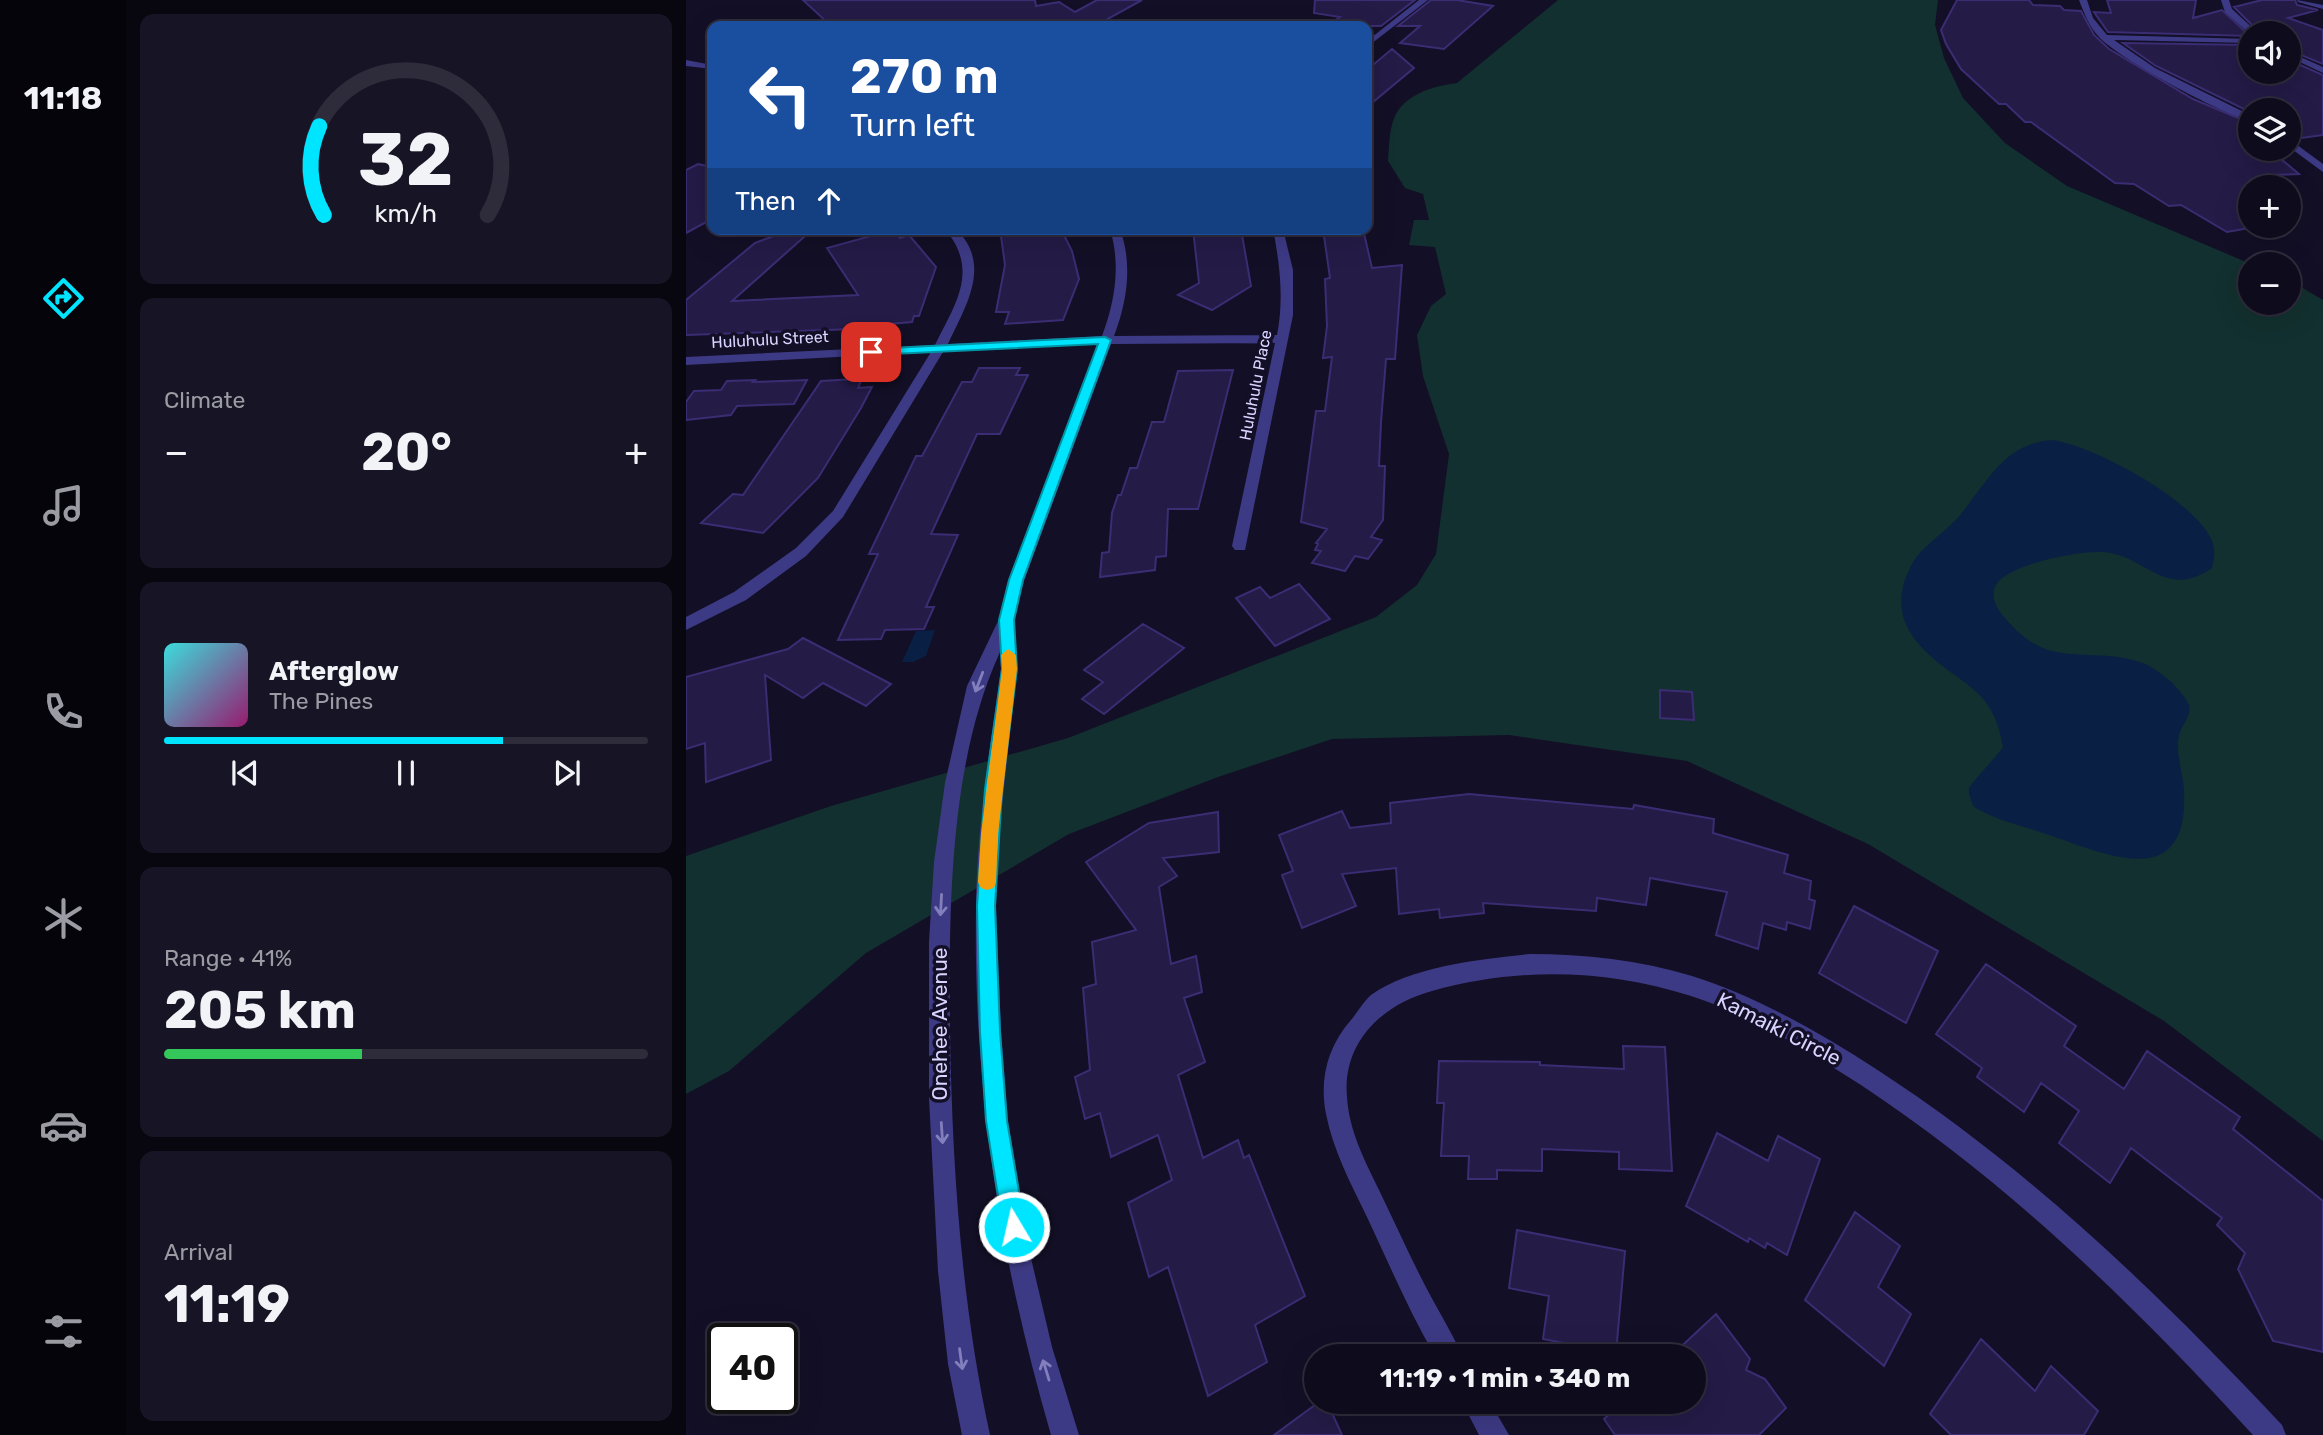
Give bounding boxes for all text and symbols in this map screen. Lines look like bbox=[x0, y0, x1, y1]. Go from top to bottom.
map controls bbox=[2238, 21, 2301, 315]
button: sound bbox=[2238, 21, 2301, 84]
text: 270 m bbox=[850, 47, 999, 105]
icon: left bbox=[735, 49, 826, 140]
text: 11:18 bbox=[24, 79, 102, 117]
button: layers bbox=[2238, 98, 2301, 161]
text: Turn left bbox=[850, 106, 975, 144]
text: 32 bbox=[358, 117, 454, 203]
button: + bbox=[2238, 175, 2301, 238]
icon: ahead bbox=[810, 182, 848, 220]
text: Then bbox=[735, 186, 796, 217]
text: km/h bbox=[375, 199, 437, 228]
button: − bbox=[2238, 252, 2301, 315]
icon: directions bbox=[39, 274, 88, 323]
pin bbox=[841, 322, 901, 382]
street label: Huluhulu Street bbox=[711, 327, 829, 352]
street label: Huluhulu Place bbox=[1235, 328, 1276, 442]
icon: arrive bbox=[852, 333, 890, 371]
text: Climate bbox=[164, 386, 245, 414]
text: 20° bbox=[361, 421, 452, 483]
text: − bbox=[164, 429, 189, 475]
text: + bbox=[624, 429, 648, 475]
icon: music bbox=[39, 481, 88, 530]
text: Afterglow bbox=[269, 656, 399, 687]
one-way arrow bbox=[972, 670, 984, 692]
icon: phone bbox=[39, 687, 88, 736]
text: The Pines bbox=[269, 687, 373, 715]
icon: previous bbox=[226, 754, 264, 792]
icon: pause bbox=[387, 754, 425, 792]
icon: next bbox=[548, 754, 586, 792]
icon: climate bbox=[39, 894, 88, 943]
one-way arrow bbox=[935, 894, 948, 917]
text: Range · 41% bbox=[164, 944, 292, 972]
street label: Onehee Avenue bbox=[927, 947, 952, 1101]
text: 205 km bbox=[164, 979, 356, 1041]
street label: Kamaiki Circle bbox=[1713, 987, 1845, 1071]
icon: car bbox=[39, 1101, 88, 1150]
one-way arrow bbox=[936, 1121, 949, 1144]
position arrow bbox=[977, 1190, 1051, 1264]
text: Arrival bbox=[164, 1238, 233, 1266]
text: 11:19 bbox=[164, 1273, 290, 1335]
icon: filters bbox=[39, 1307, 88, 1356]
speed limit sign: 40 bbox=[707, 1323, 798, 1414]
one-way arrow bbox=[955, 1348, 968, 1370]
one-way arrow bbox=[1038, 1359, 1051, 1381]
text: 11:19 · 1 min · 340 m bbox=[1380, 1363, 1630, 1394]

